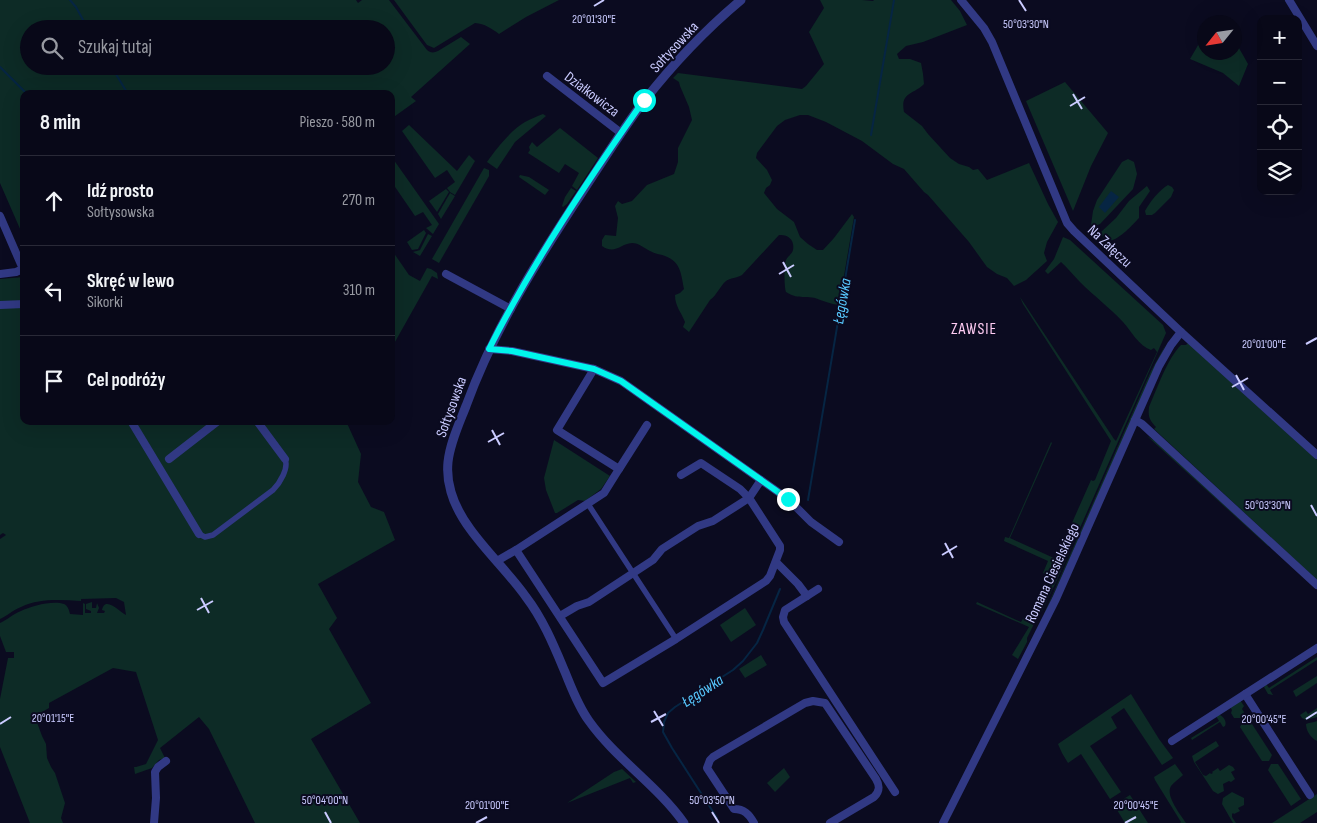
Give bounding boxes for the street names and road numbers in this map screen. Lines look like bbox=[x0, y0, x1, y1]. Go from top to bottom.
street label: Sołtysowska bbox=[646, 18, 703, 77]
street label: Działkowicza bbox=[560, 68, 623, 121]
street label: Na Załęczu bbox=[1083, 221, 1136, 272]
street label: Sołtysowska bbox=[432, 374, 471, 440]
street label: Romana Ciesielskiego bbox=[1021, 520, 1084, 626]

